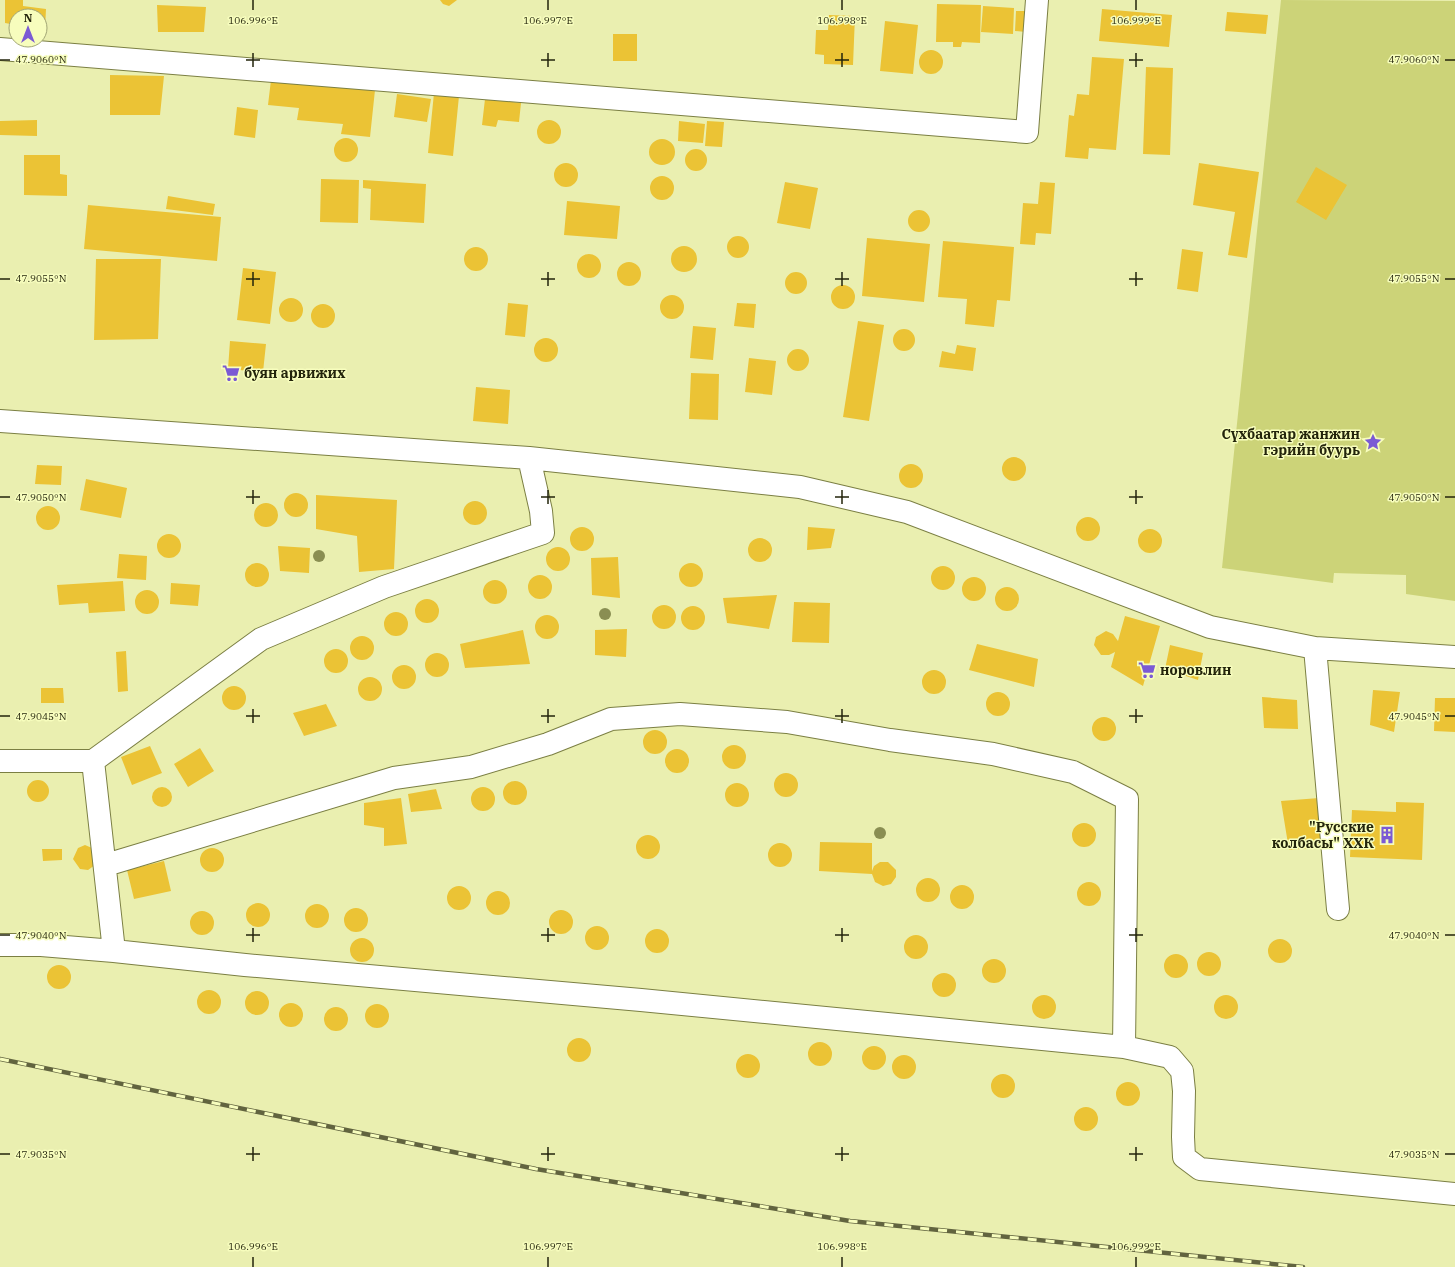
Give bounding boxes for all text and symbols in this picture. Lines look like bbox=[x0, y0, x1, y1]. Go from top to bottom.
north arrow bbox=[8, 8, 48, 48]
text: N bbox=[24, 11, 33, 25]
text: 106.996°E bbox=[228, 14, 278, 27]
text: 106.997°E bbox=[523, 14, 573, 27]
text: 106.998°E bbox=[817, 14, 867, 27]
text: 106.999°E bbox=[1111, 14, 1161, 27]
text: 47.9060°N bbox=[15, 53, 67, 66]
text: 47.9060°N bbox=[1388, 53, 1440, 66]
text: 47.9055°N bbox=[15, 272, 67, 285]
text: 47.9055°N bbox=[1388, 272, 1440, 285]
supermarket icon: буян арвижих bbox=[221, 363, 241, 383]
place label: буян арвижих bbox=[244, 364, 346, 382]
place label: Сүхбаатар жанжин гэрийн буурь bbox=[1221, 425, 1360, 459]
place icon: Сүхбаатар жанжин гэрийн буурь bbox=[1363, 432, 1383, 452]
text: 47.9050°N bbox=[15, 491, 67, 504]
text: 47.9050°N bbox=[1388, 491, 1440, 504]
supermarket icon: норовлин bbox=[1137, 660, 1157, 680]
place label: норовлин bbox=[1160, 661, 1231, 679]
text: 47.9045°N bbox=[15, 710, 67, 723]
text: 47.9045°N bbox=[1388, 710, 1440, 723]
place label: "Русские колбасы" ХХК bbox=[1272, 818, 1375, 852]
building icon: "Русские колбасы" ХХК bbox=[1377, 825, 1397, 845]
text: 47.9040°N bbox=[15, 929, 67, 942]
text: 47.9040°N bbox=[1388, 929, 1440, 942]
text: 47.9035°N bbox=[15, 1148, 67, 1161]
text: 47.9035°N bbox=[1388, 1148, 1440, 1161]
text: 106.996°E bbox=[228, 1240, 278, 1253]
text: 106.997°E bbox=[523, 1240, 573, 1253]
text: 106.998°E bbox=[817, 1240, 867, 1253]
text: 106.999°E bbox=[1111, 1240, 1161, 1253]

